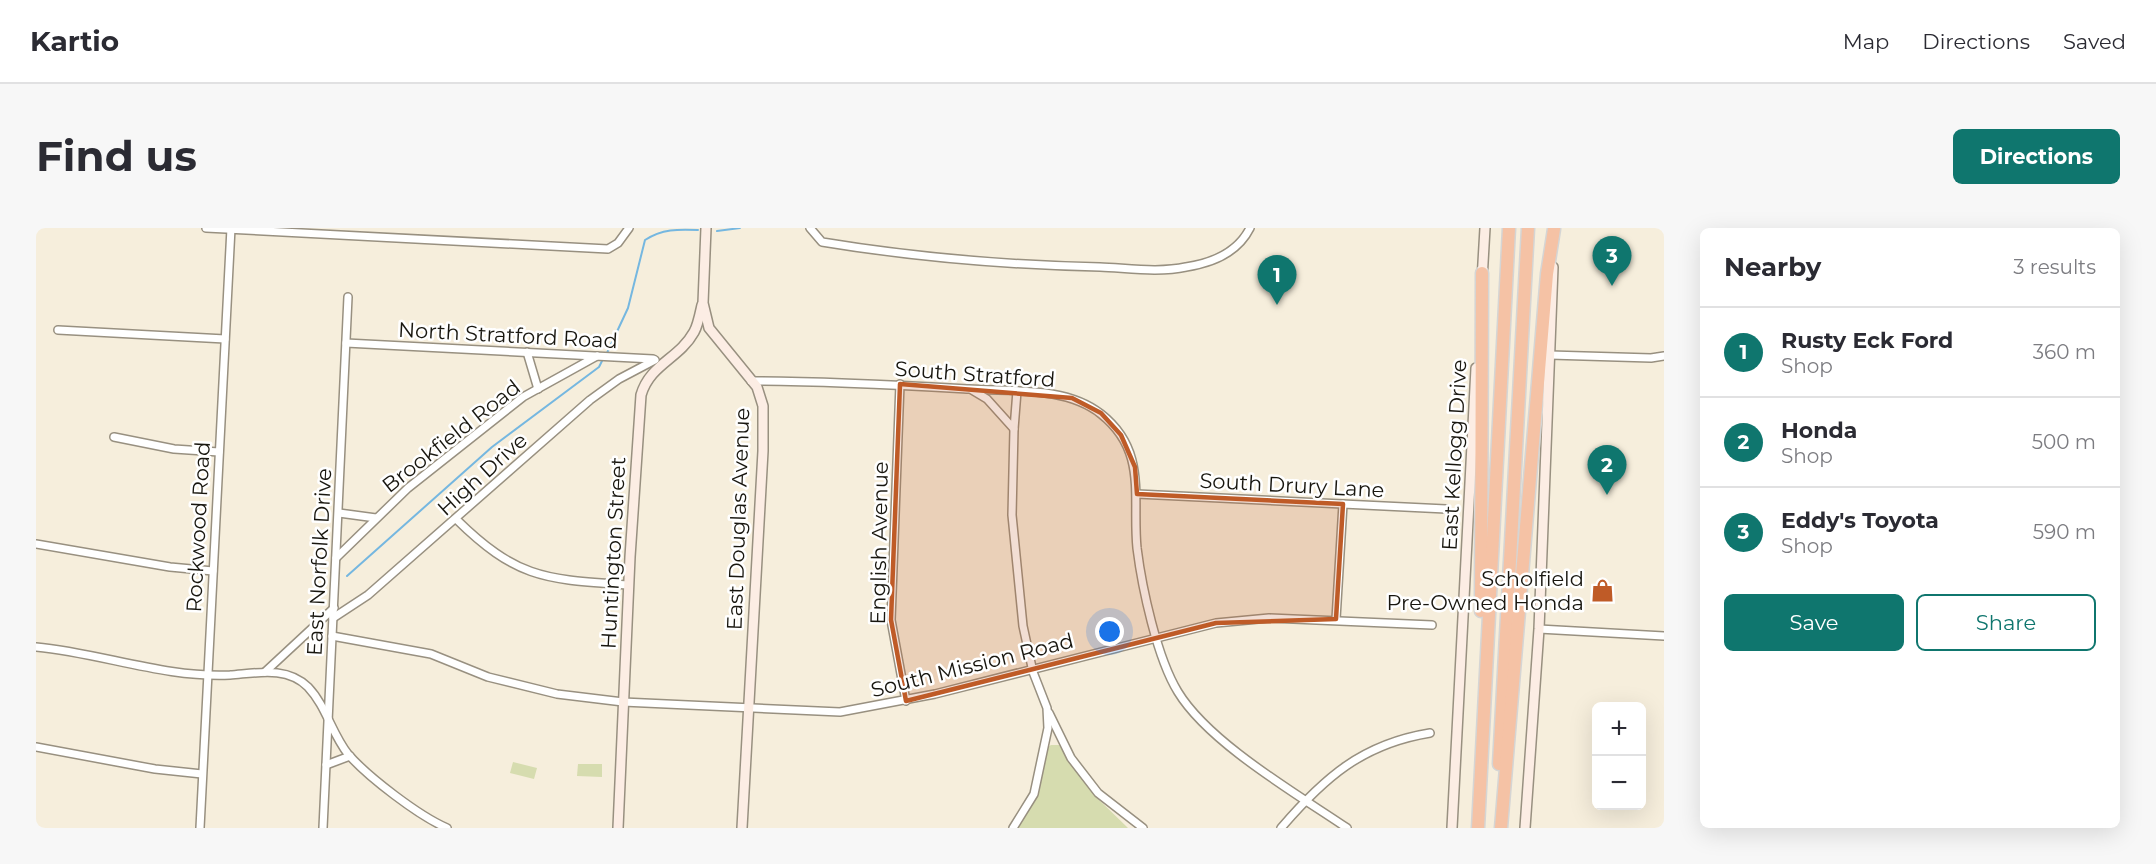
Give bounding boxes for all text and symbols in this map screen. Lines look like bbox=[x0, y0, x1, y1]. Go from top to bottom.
text: Kartio bbox=[30, 24, 119, 58]
text: Map bbox=[1843, 29, 1889, 54]
text: Directions bbox=[1922, 29, 2030, 54]
text: Saved bbox=[2063, 29, 2126, 54]
button: Directions bbox=[1953, 129, 2120, 184]
text: Find us bbox=[36, 130, 197, 182]
pin: 3 bbox=[1592, 236, 1632, 286]
text: Nearby bbox=[1724, 251, 1821, 283]
text: 3 results bbox=[2013, 255, 2096, 279]
pin: 1 bbox=[1258, 256, 1296, 305]
street label: North Stratford Road bbox=[397, 317, 619, 353]
text: Rusty Eck Ford bbox=[1781, 327, 1953, 354]
text: 1 bbox=[1740, 340, 1747, 364]
text: 360 m bbox=[2033, 340, 2096, 364]
text: Shop bbox=[1781, 354, 1833, 378]
street label: South Stratford bbox=[894, 356, 1056, 392]
street label: East Kellogg Drive bbox=[1437, 359, 1471, 551]
street label: Brookfield Road bbox=[377, 374, 525, 498]
street label: East Douglas Avenue bbox=[722, 407, 754, 631]
text: Honda bbox=[1781, 417, 1857, 444]
street label: High Drive bbox=[432, 427, 532, 521]
text: 2 bbox=[1738, 430, 1749, 454]
text: 500 m bbox=[2032, 430, 2096, 454]
street label: Rockwood Road bbox=[181, 441, 215, 613]
text: Shop bbox=[1781, 444, 1833, 468]
pin: 2 bbox=[1588, 446, 1626, 495]
street label: Huntington Street bbox=[595, 456, 631, 650]
street label: English Avenue bbox=[865, 461, 893, 625]
street label: East Norfolk Drive bbox=[302, 467, 336, 657]
street label: South Drury Lane bbox=[1199, 468, 1385, 502]
text: Eddy's Toyota bbox=[1781, 507, 1939, 534]
text: 3 bbox=[1738, 520, 1749, 544]
text: 590 m bbox=[2033, 520, 2096, 544]
text: Shop bbox=[1781, 534, 1833, 558]
place label: Scholfield Pre-Owned Honda bbox=[1386, 566, 1584, 615]
shop icon: Scholfield Pre-Owned Honda bbox=[1589, 577, 1615, 603]
button: Save bbox=[1724, 594, 1904, 651]
button: Share bbox=[1916, 594, 2096, 651]
your location bbox=[1095, 617, 1124, 646]
street label: South Mission Road bbox=[868, 628, 1076, 702]
map controls bbox=[1592, 702, 1646, 810]
button: + bbox=[1592, 702, 1646, 756]
button: − bbox=[1592, 756, 1646, 810]

